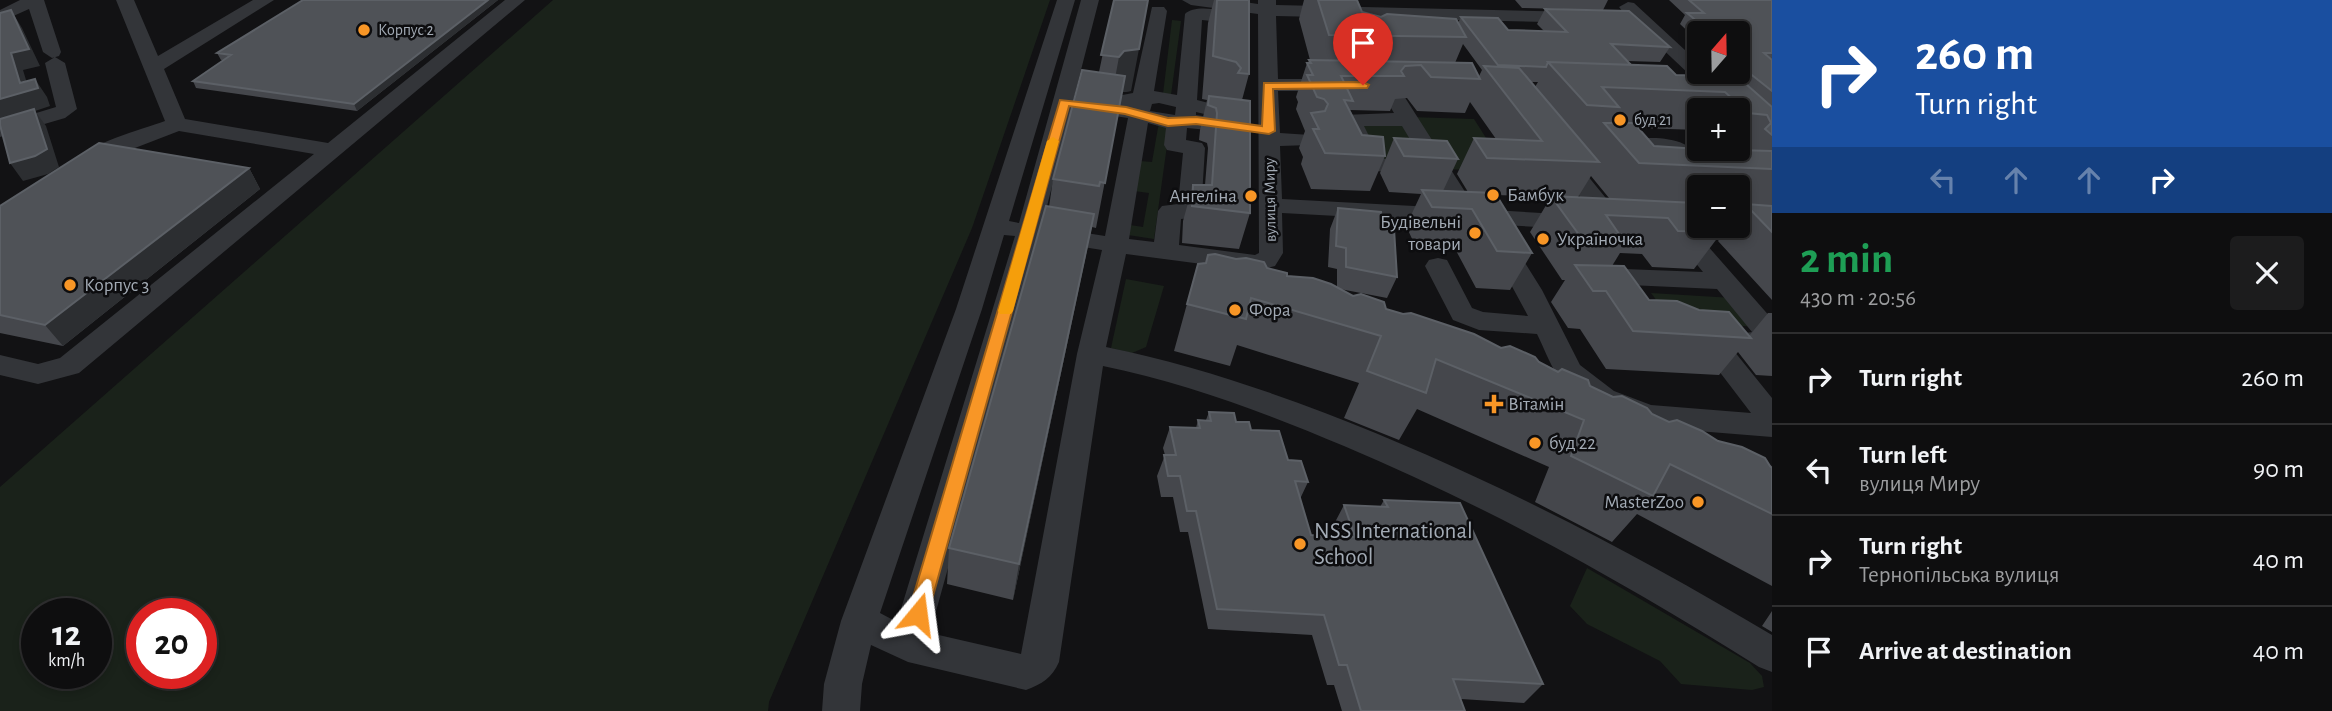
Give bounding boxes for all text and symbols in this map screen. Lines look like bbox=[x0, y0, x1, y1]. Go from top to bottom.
pin bbox=[1333, 13, 1393, 85]
north arrow bbox=[1687, 21, 1750, 84]
map controls bbox=[1687, 21, 1750, 238]
marker: Корпус 2 bbox=[356, 22, 372, 38]
place label: Корпус 2 bbox=[378, 22, 434, 39]
icon: arrive bbox=[1344, 24, 1382, 62]
icon: right bbox=[1800, 28, 1891, 119]
text: 260 m bbox=[1915, 30, 2034, 79]
text: Turn right bbox=[1915, 88, 2037, 120]
button: + bbox=[1687, 98, 1750, 161]
marker: буд 21 bbox=[1612, 112, 1628, 128]
place label: буд 21 bbox=[1634, 112, 1672, 129]
street label: вулиця Миру bbox=[1261, 158, 1280, 242]
icon: left bbox=[1924, 161, 1962, 199]
icon: ahead bbox=[1997, 161, 2035, 199]
icon: ahead bbox=[2070, 161, 2108, 199]
icon: right bbox=[2143, 161, 2181, 199]
button: − bbox=[1687, 175, 1750, 238]
place label: Бамбук bbox=[1507, 186, 1564, 205]
place label: Ангеліна bbox=[1169, 187, 1237, 206]
marker: Бамбук bbox=[1485, 187, 1501, 203]
marker: Ангеліна bbox=[1243, 188, 1259, 204]
place label: Будівельні товари bbox=[1380, 213, 1461, 254]
marker: Будівельні товари bbox=[1467, 225, 1483, 241]
place label: Україночка bbox=[1557, 230, 1643, 249]
marker: Україночка bbox=[1535, 231, 1551, 247]
button: close bbox=[2230, 236, 2304, 310]
text: 2 min bbox=[1800, 238, 1893, 280]
place label: Корпус 3 bbox=[84, 276, 149, 295]
marker: Корпус 3 bbox=[62, 277, 78, 293]
text: 430 m · 20:56 bbox=[1800, 287, 1916, 310]
place label: Фора bbox=[1249, 301, 1291, 320]
marker: Фора bbox=[1227, 302, 1243, 318]
icon: right bbox=[1800, 360, 1838, 398]
text: Turn right bbox=[1859, 365, 1962, 391]
text: 260 m bbox=[2241, 365, 2304, 391]
place label: Вітамін bbox=[1508, 395, 1564, 414]
marker: Вітамін bbox=[1486, 396, 1502, 412]
place label: буд 22 bbox=[1549, 434, 1596, 453]
marker: буд 22 bbox=[1527, 435, 1543, 451]
text: Turn left bbox=[1859, 442, 1947, 468]
icon: left bbox=[1800, 451, 1838, 489]
text: 90 m bbox=[2253, 456, 2304, 482]
text: вулиця Миру bbox=[1859, 473, 1980, 496]
place label: MasterZoo bbox=[1605, 493, 1684, 512]
marker: MasterZoo bbox=[1690, 494, 1706, 510]
place label: NSS International School bbox=[1314, 520, 1473, 569]
text: Turn right bbox=[1859, 533, 1962, 559]
marker: NSS International School bbox=[1292, 536, 1308, 552]
icon: right bbox=[1800, 542, 1838, 580]
text: 40 m bbox=[2253, 547, 2304, 573]
text: Тернопільська вулиця bbox=[1859, 564, 2060, 587]
position arrow bbox=[881, 577, 955, 651]
speed limit sign: 20 bbox=[126, 598, 217, 689]
text: 12 bbox=[52, 617, 81, 652]
icon: arrive bbox=[1800, 633, 1838, 671]
text: Arrive at destination bbox=[1859, 638, 2072, 664]
text: 40 m bbox=[2253, 638, 2304, 664]
text: km/h bbox=[48, 652, 85, 670]

